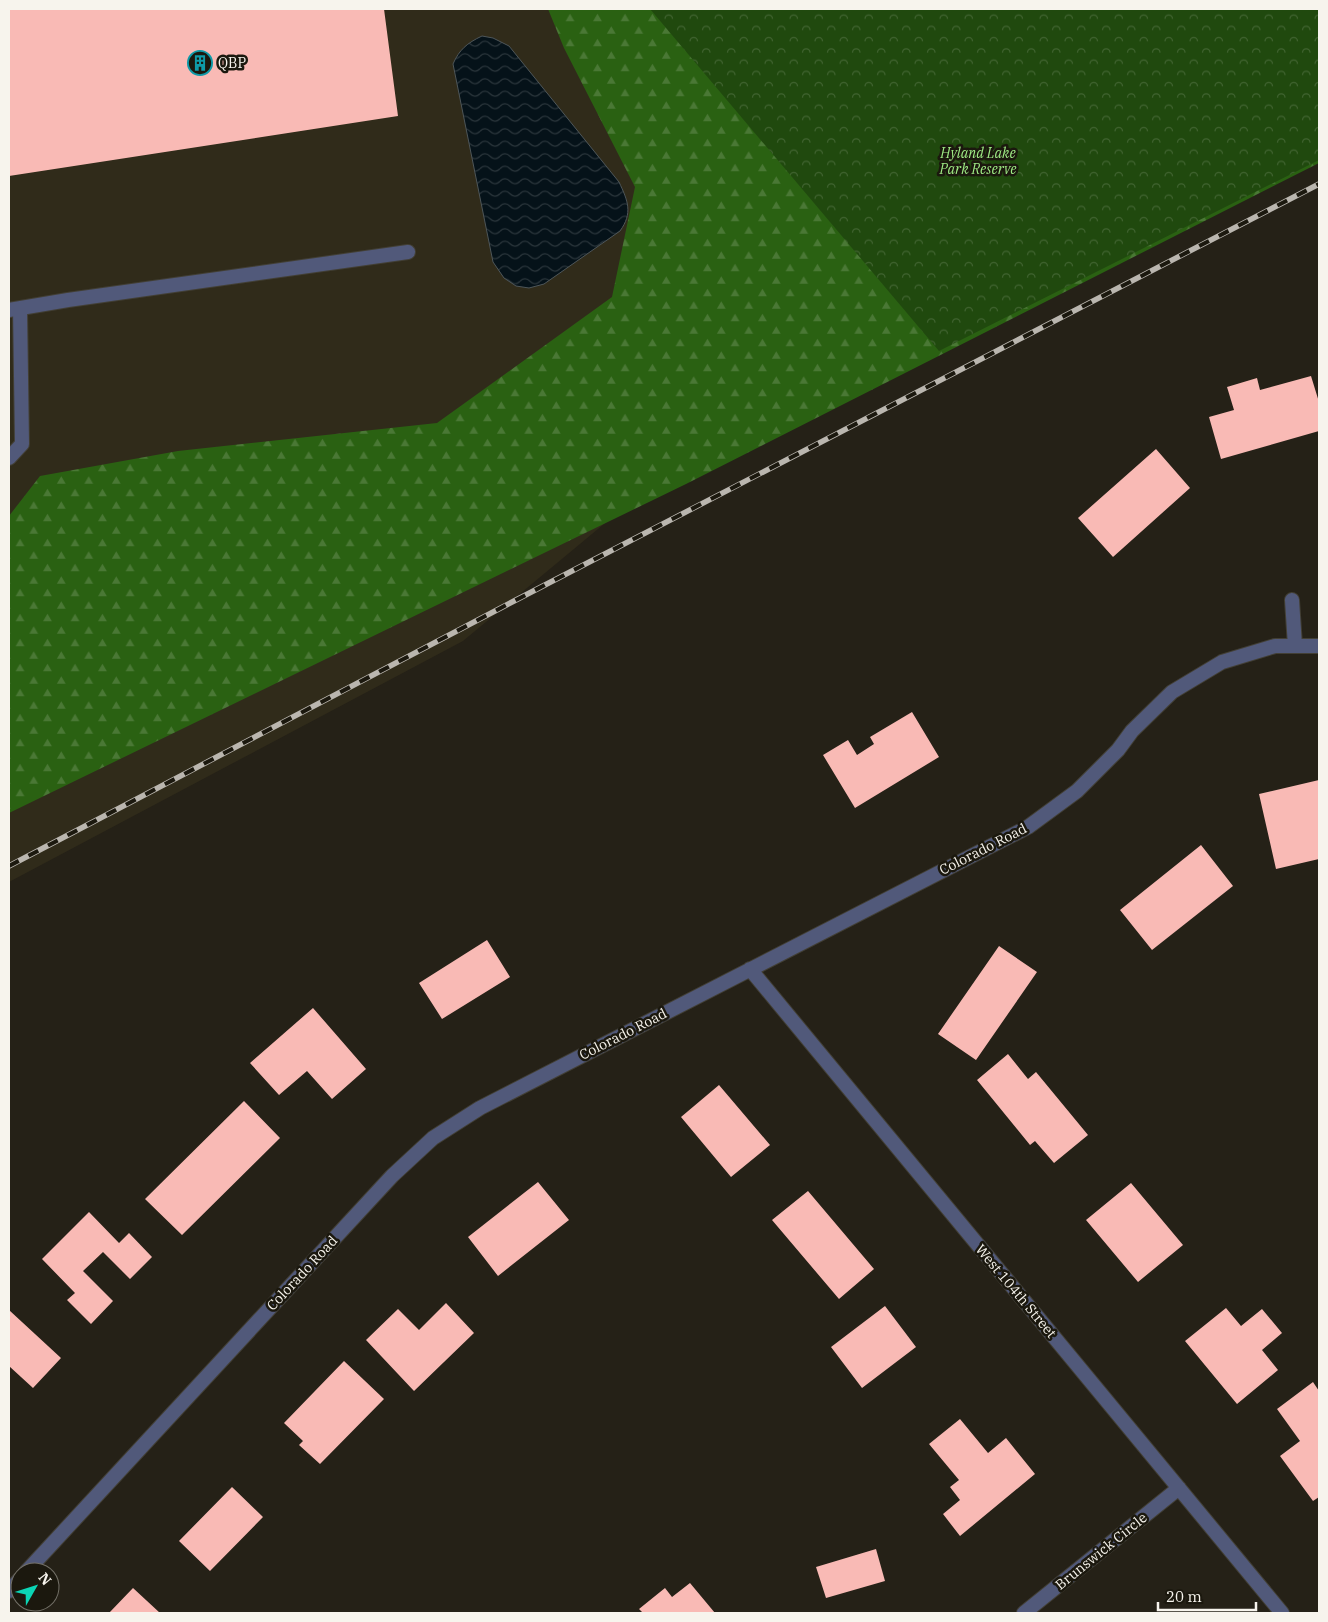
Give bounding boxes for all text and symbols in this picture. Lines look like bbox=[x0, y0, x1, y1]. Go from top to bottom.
building icon: QBP bbox=[187, 50, 213, 76]
place label: QBP bbox=[218, 54, 246, 72]
park label: Hyland Lake Park Reserve bbox=[938, 144, 1017, 178]
street label: Colorado Road bbox=[936, 819, 1030, 879]
street label: Colorado Road bbox=[576, 1004, 670, 1064]
street label: Colorado Road bbox=[263, 1231, 342, 1314]
street label: West 104th Street bbox=[972, 1240, 1060, 1342]
street label: Brunswick Circle bbox=[1052, 1509, 1150, 1593]
north arrow bbox=[10, 1562, 60, 1612]
text: N bbox=[35, 1569, 56, 1589]
scale bar bbox=[1158, 1580, 1256, 1612]
text: 20 m bbox=[1166, 1587, 1202, 1606]

